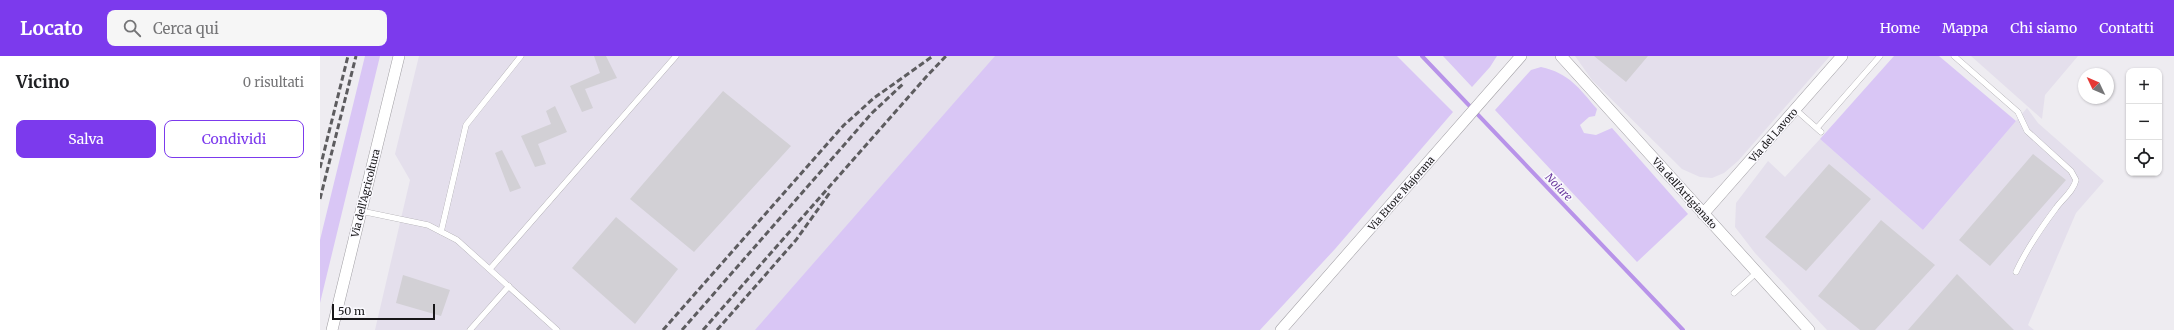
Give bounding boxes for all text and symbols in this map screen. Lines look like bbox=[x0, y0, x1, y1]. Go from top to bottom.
search box bbox=[107, 10, 387, 46]
text: Locato bbox=[20, 16, 83, 40]
icon: search bbox=[121, 17, 143, 39]
text: Cerca qui bbox=[153, 19, 219, 38]
text: Home bbox=[1880, 19, 1920, 37]
text: Mappa bbox=[1942, 19, 1988, 37]
text: Chi siamo bbox=[2010, 19, 2077, 37]
text: Contatti bbox=[2099, 19, 2154, 37]
north arrow bbox=[2078, 68, 2114, 104]
map controls bbox=[2126, 68, 2162, 176]
button: + bbox=[2126, 68, 2162, 104]
text: Vicino bbox=[16, 71, 69, 93]
text: 0 risultati bbox=[243, 74, 304, 91]
button: − bbox=[2126, 104, 2162, 140]
street label: Via del Lavoro bbox=[1746, 105, 1801, 166]
button: Salva bbox=[16, 120, 156, 158]
button: Condividi bbox=[164, 120, 304, 158]
button: locate bbox=[2126, 140, 2162, 176]
street label: Via dell'Agricoltura bbox=[348, 147, 383, 240]
street label: Via Ettore Majorana bbox=[1365, 153, 1438, 234]
street label: Via dell'Artigianato bbox=[1649, 154, 1720, 232]
water label: Noiare bbox=[1542, 170, 1576, 204]
scale bar bbox=[332, 302, 435, 321]
text: 50 m bbox=[338, 304, 365, 318]

